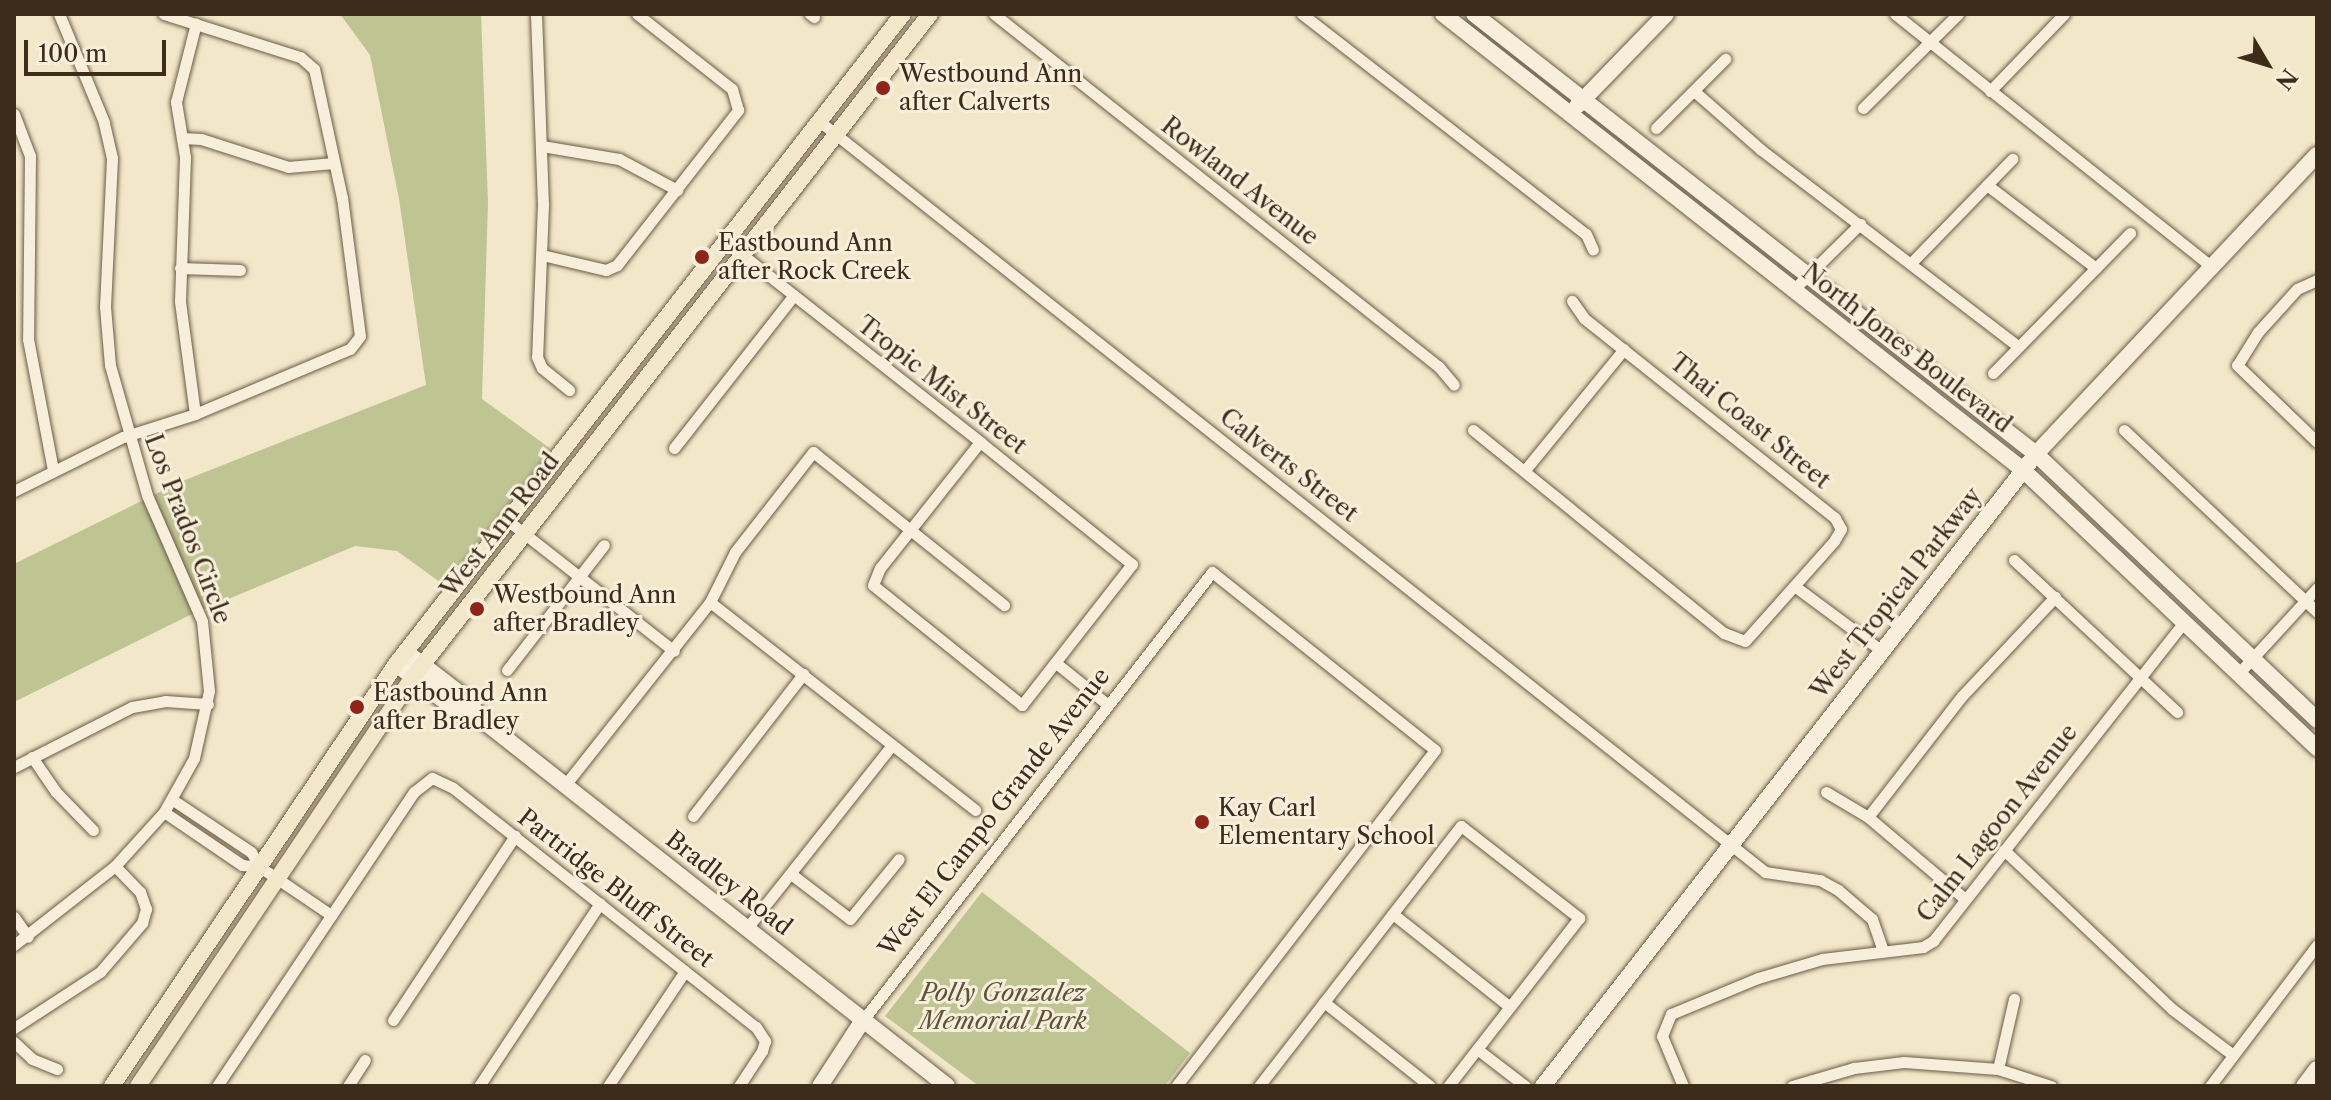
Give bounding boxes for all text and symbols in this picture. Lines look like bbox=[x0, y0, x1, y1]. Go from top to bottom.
scale bar bbox=[28, 24, 170, 74]
north arrow bbox=[2227, 24, 2307, 104]
text: 100 m bbox=[38, 39, 107, 68]
place label: Westbound Ann after Calverts bbox=[899, 60, 1083, 116]
text: N bbox=[2270, 63, 2303, 95]
marker: Westbound Ann after Calverts bbox=[874, 79, 892, 97]
street label: Rowland Avenue bbox=[1155, 110, 1325, 252]
place label: Eastbound Ann after Rock Creek bbox=[718, 229, 911, 285]
marker: Eastbound Ann after Rock Creek bbox=[693, 248, 711, 266]
street label: North Jones Boulevard bbox=[1797, 257, 2017, 439]
street label: Tropic Mist Street bbox=[852, 310, 1032, 460]
street label: Thai Coast Street bbox=[1664, 347, 1836, 495]
street label: Calverts Street bbox=[1214, 402, 1364, 528]
street label: Los Prados Circle bbox=[139, 430, 237, 628]
street label: West Ann Road bbox=[434, 447, 566, 603]
street label: West Tropical Parkway bbox=[1804, 481, 1988, 705]
place label: Westbound Ann after Bradley bbox=[493, 581, 677, 637]
marker: Westbound Ann after Bradley bbox=[468, 600, 486, 618]
street label: West El Campo Grande Avenue bbox=[872, 662, 1116, 962]
place label: Eastbound Ann after Bradley bbox=[373, 679, 549, 735]
marker: Eastbound Ann after Bradley bbox=[348, 698, 366, 716]
street label: Calm Lagoon Avenue bbox=[1911, 718, 2083, 928]
place label: Kay Carl Elementary School bbox=[1218, 794, 1435, 850]
street label: Partridge Bluff Street bbox=[512, 803, 720, 973]
marker: Kay Carl Elementary School bbox=[1193, 813, 1211, 831]
street label: Bradley Road bbox=[660, 825, 798, 941]
park label: Polly Gonzalez Memorial Park bbox=[919, 979, 1087, 1035]

